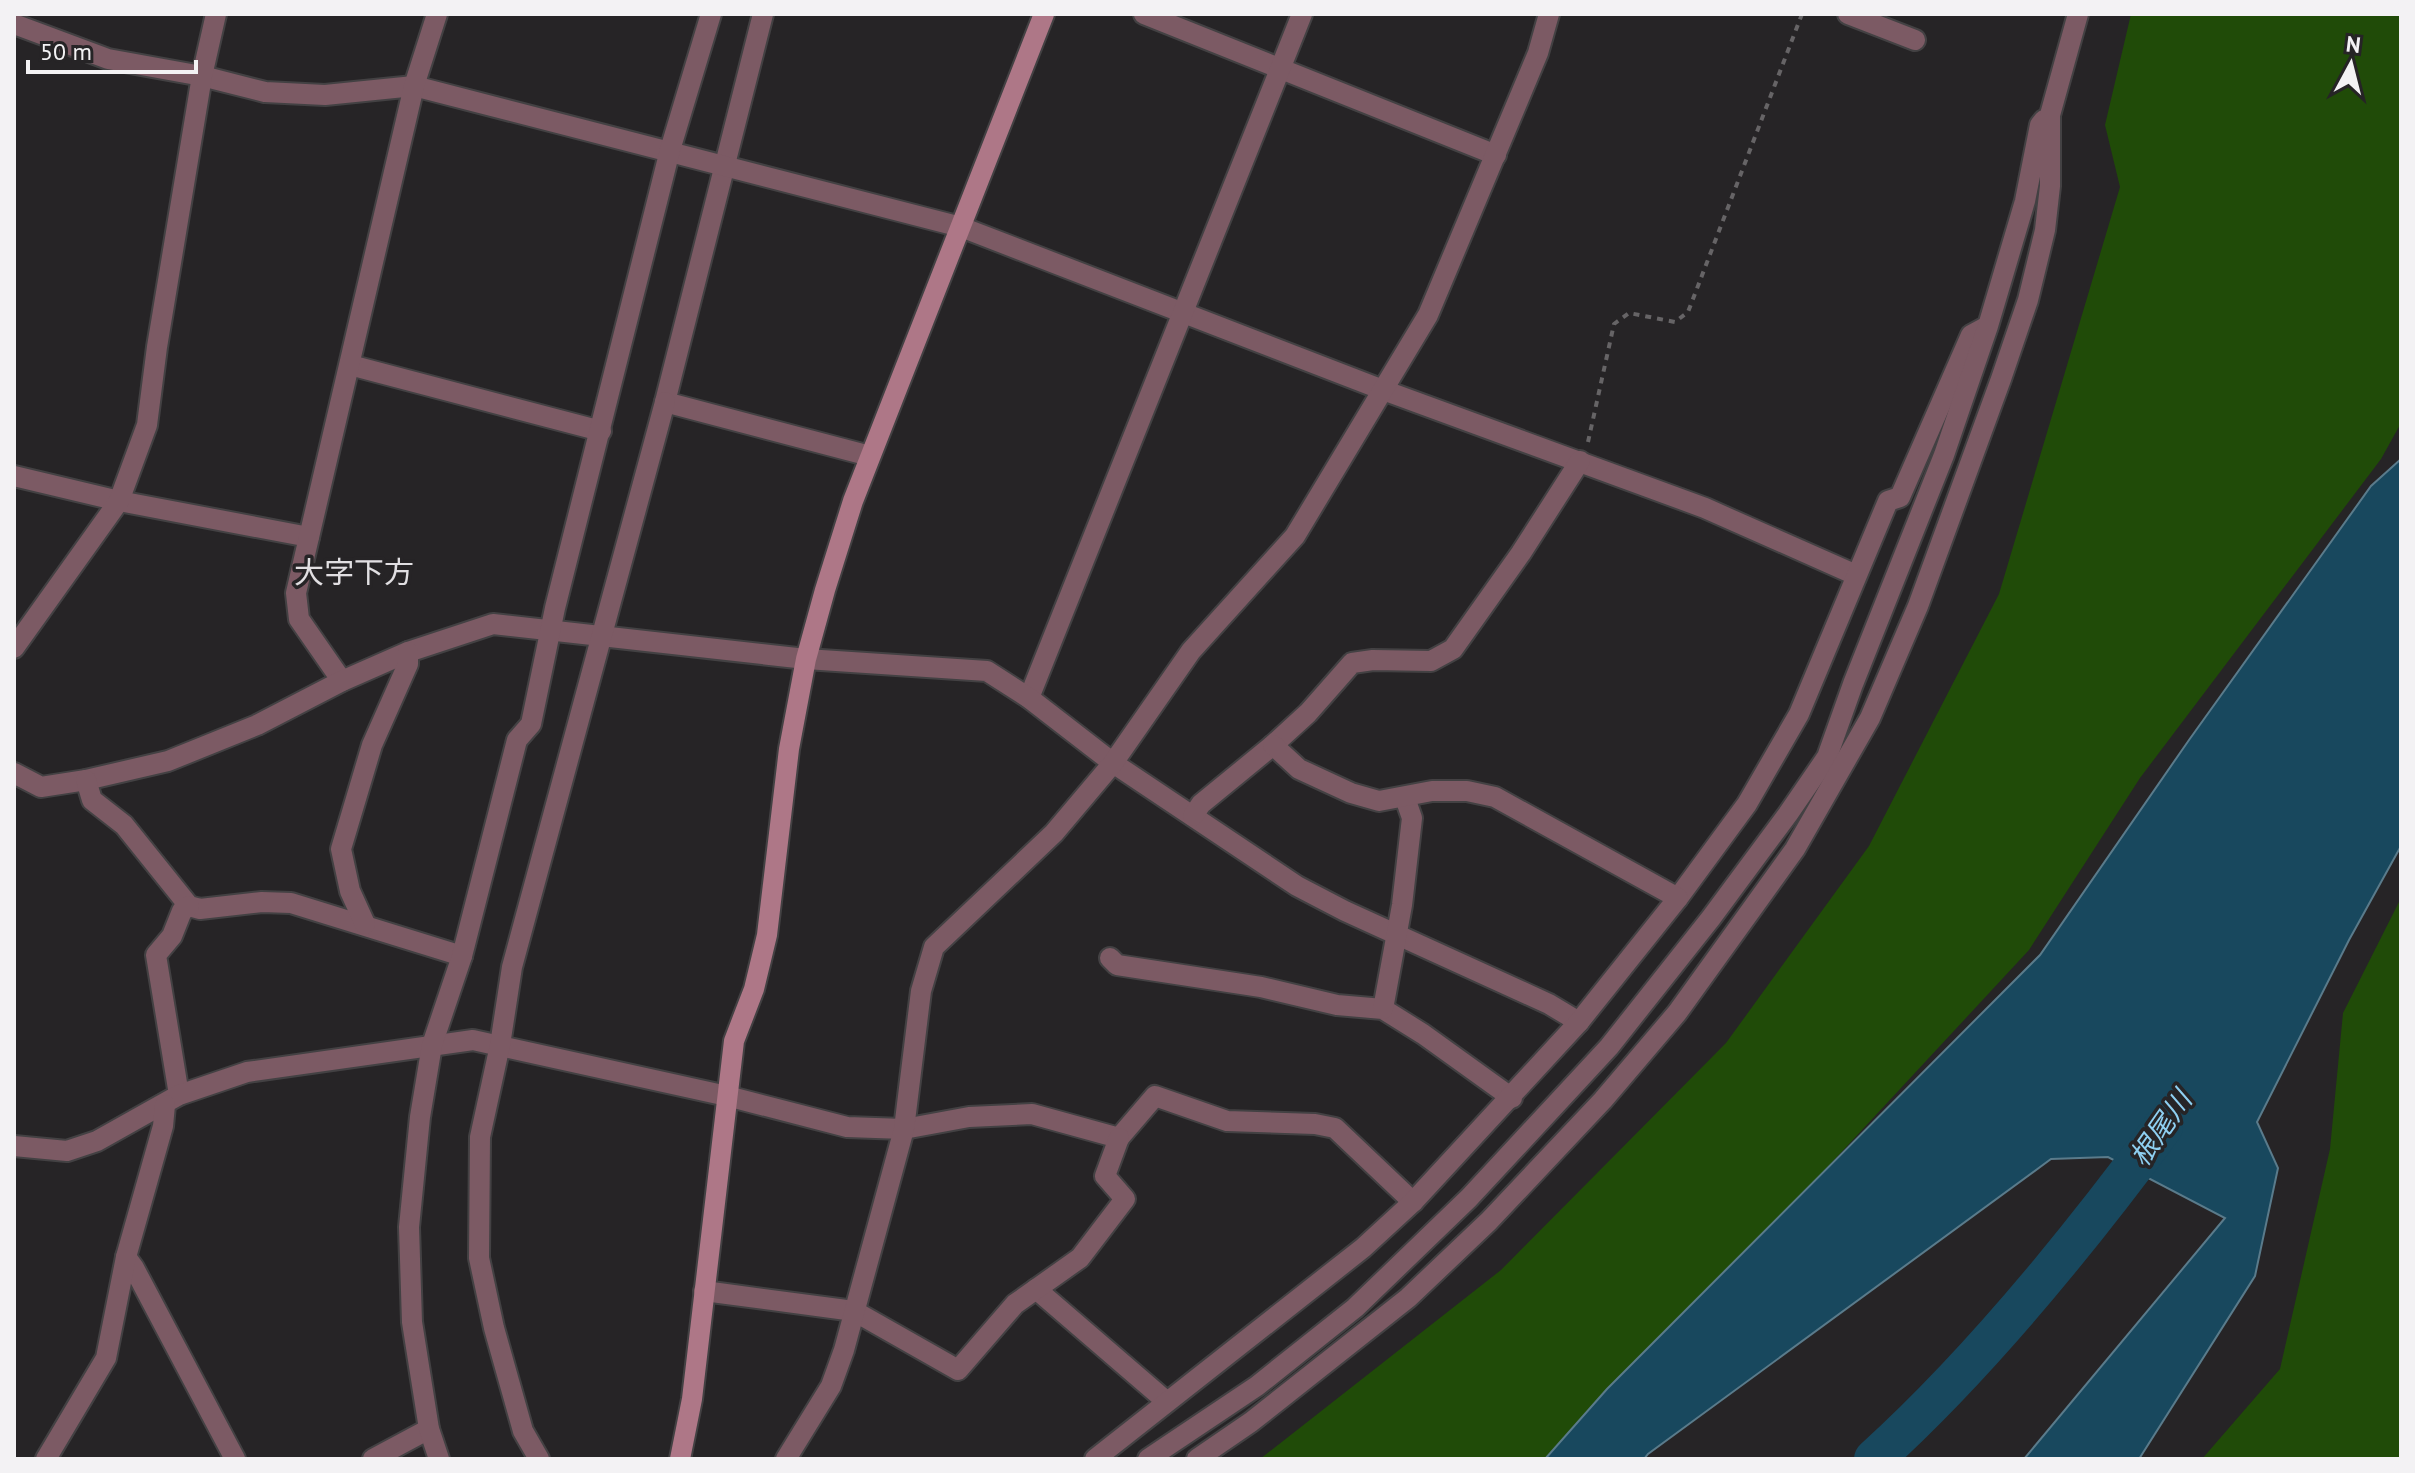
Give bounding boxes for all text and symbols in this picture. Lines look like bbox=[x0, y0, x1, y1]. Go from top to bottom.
scale bar bbox=[28, 24, 196, 74]
north arrow bbox=[2311, 24, 2391, 104]
text: N bbox=[2345, 29, 2362, 59]
text: 50 m bbox=[40, 36, 92, 67]
district label: 大字下方 bbox=[294, 552, 414, 591]
water label: 根尾川 bbox=[2121, 1081, 2201, 1173]

